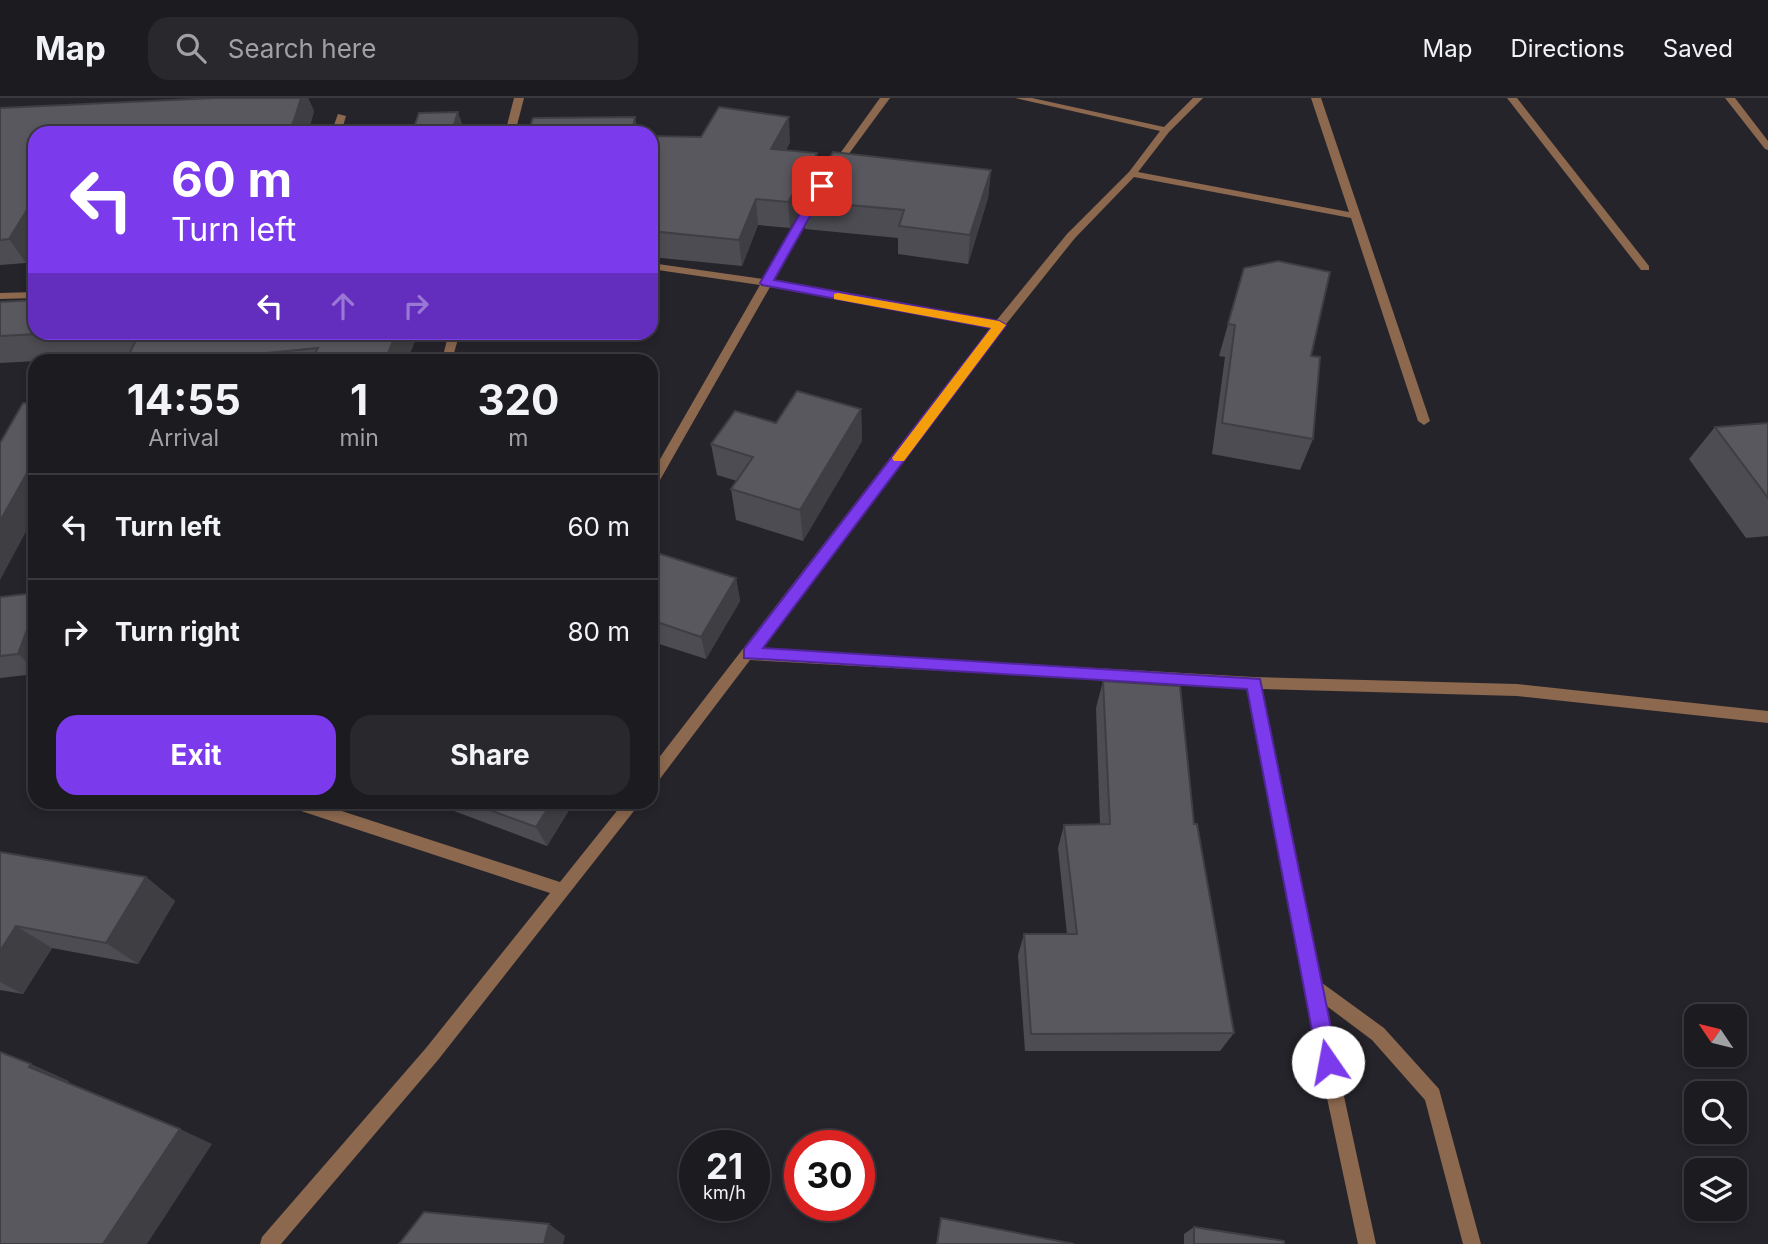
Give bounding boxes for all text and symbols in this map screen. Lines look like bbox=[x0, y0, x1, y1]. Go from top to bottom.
search box bbox=[148, 17, 638, 80]
text: Map bbox=[35, 28, 106, 68]
icon: search bbox=[172, 29, 210, 67]
text: Search here bbox=[228, 33, 376, 64]
text: Map bbox=[1423, 34, 1472, 63]
text: Directions bbox=[1510, 34, 1625, 63]
text: Saved bbox=[1663, 34, 1733, 63]
text: 60 m bbox=[171, 150, 292, 209]
icon: left bbox=[56, 154, 147, 245]
pin bbox=[792, 156, 852, 216]
icon: arrive bbox=[803, 167, 841, 205]
text: Turn left bbox=[171, 210, 296, 249]
icon: left bbox=[251, 287, 289, 325]
icon: ahead bbox=[324, 287, 362, 325]
icon: right bbox=[397, 287, 435, 325]
text: 14:55 bbox=[127, 374, 241, 425]
text: 1 bbox=[350, 374, 368, 425]
text: 320 bbox=[477, 374, 559, 425]
text: Arrival bbox=[148, 424, 219, 452]
text: min bbox=[340, 424, 379, 452]
text: m bbox=[508, 424, 528, 452]
icon: left bbox=[56, 508, 94, 546]
text: Turn left bbox=[115, 511, 221, 542]
text: 60 m bbox=[567, 511, 630, 542]
icon: right bbox=[56, 613, 94, 651]
text: Turn right bbox=[115, 616, 240, 647]
text: 80 m bbox=[567, 616, 630, 647]
button: Exit bbox=[56, 715, 336, 795]
button: Share bbox=[350, 715, 630, 795]
north arrow bbox=[1684, 1004, 1746, 1068]
map controls bbox=[1684, 1004, 1747, 1221]
position arrow bbox=[1291, 1025, 1365, 1099]
button: search bbox=[1684, 1081, 1747, 1144]
speed limit sign: 30 bbox=[784, 1130, 875, 1221]
text: 21 bbox=[706, 1145, 743, 1187]
button: layers bbox=[1684, 1158, 1747, 1221]
text: km/h bbox=[703, 1182, 746, 1203]

